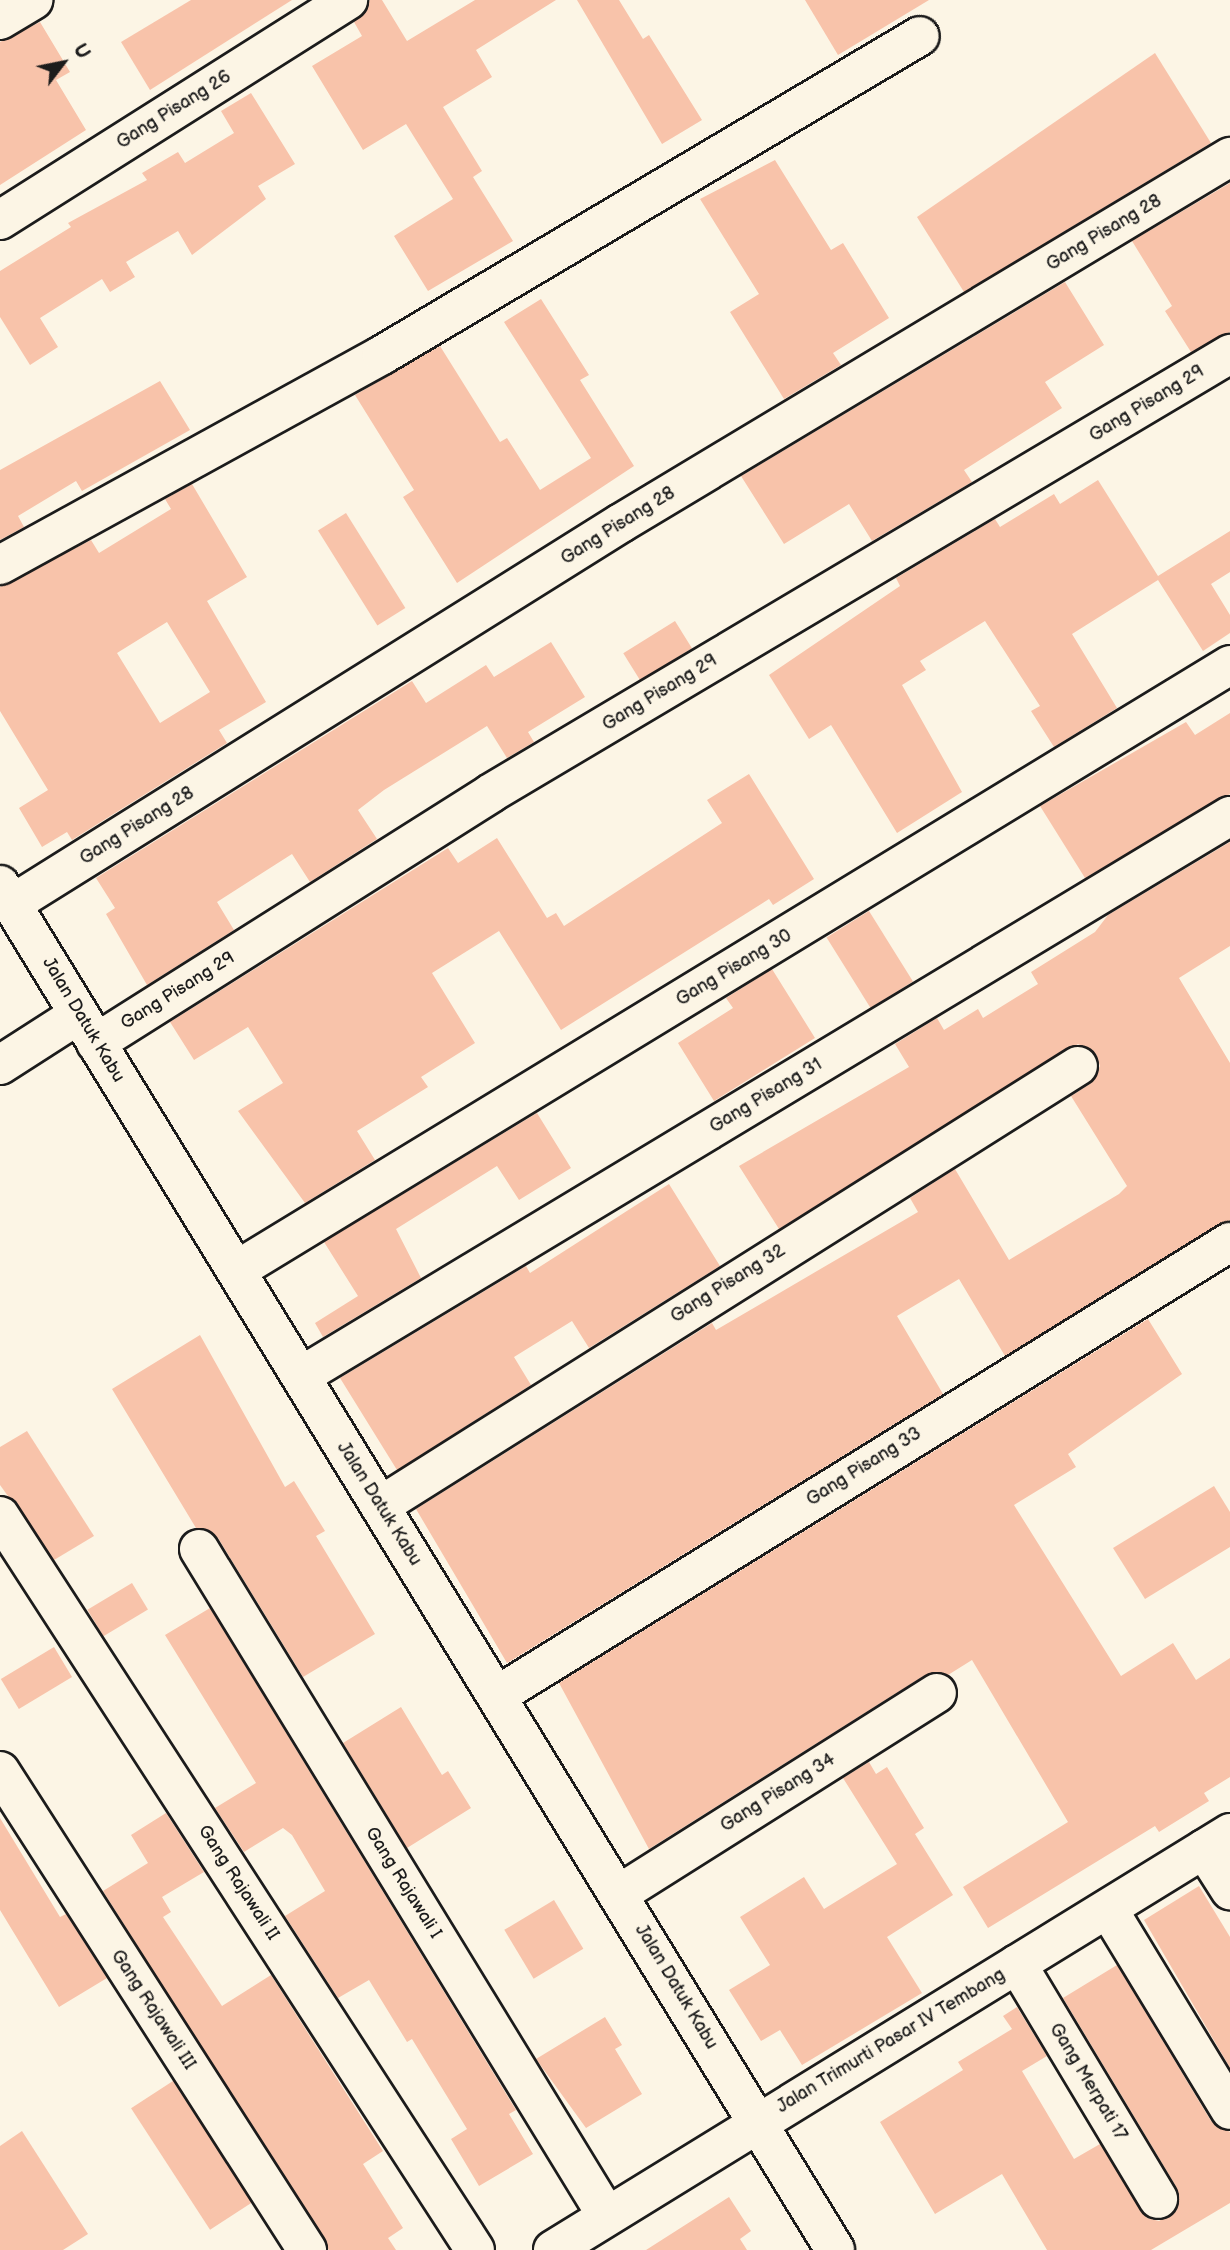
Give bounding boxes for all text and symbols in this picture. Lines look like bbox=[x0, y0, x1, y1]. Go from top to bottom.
north arrow bbox=[28, 28, 98, 98]
text: U bbox=[68, 40, 95, 63]
street label: Gang Pisang 26 bbox=[113, 66, 235, 154]
street label: Gang Pisang 28 bbox=[1043, 190, 1165, 276]
street label: Gang Pisang 29 bbox=[1086, 361, 1208, 447]
street label: Gang Pisang 28 bbox=[557, 482, 679, 570]
street label: Gang Pisang 29 bbox=[599, 650, 721, 736]
street label: Gang Pisang 28 bbox=[76, 782, 198, 870]
street label: Gang Pisang 30 bbox=[672, 925, 796, 1011]
street label: Gang Pisang 29 bbox=[117, 947, 239, 1035]
street label: Jalan Datuk Kabu bbox=[37, 954, 129, 1086]
street label: Gang Pisang 31 bbox=[706, 1054, 826, 1138]
street label: Gang Pisang 32 bbox=[667, 1240, 789, 1328]
street label: Gang Pisang 33 bbox=[803, 1423, 925, 1511]
street label: Jalan Datuk Kabu bbox=[332, 1438, 426, 1570]
street label: Gang Pisang 34 bbox=[717, 1749, 839, 1837]
street label: Gang Rajawali II bbox=[193, 1821, 283, 1945]
street label: Gang Rajawali I bbox=[360, 1823, 446, 1943]
street label: Jalan Datuk Kabu bbox=[630, 1921, 722, 2053]
street label: Gang Rajawali III bbox=[106, 1946, 200, 2074]
street label: Jalan Trimurti Pasar IV Tembang bbox=[773, 1964, 1009, 2118]
street label: Gang Merpati 17 bbox=[1045, 2020, 1131, 2144]

